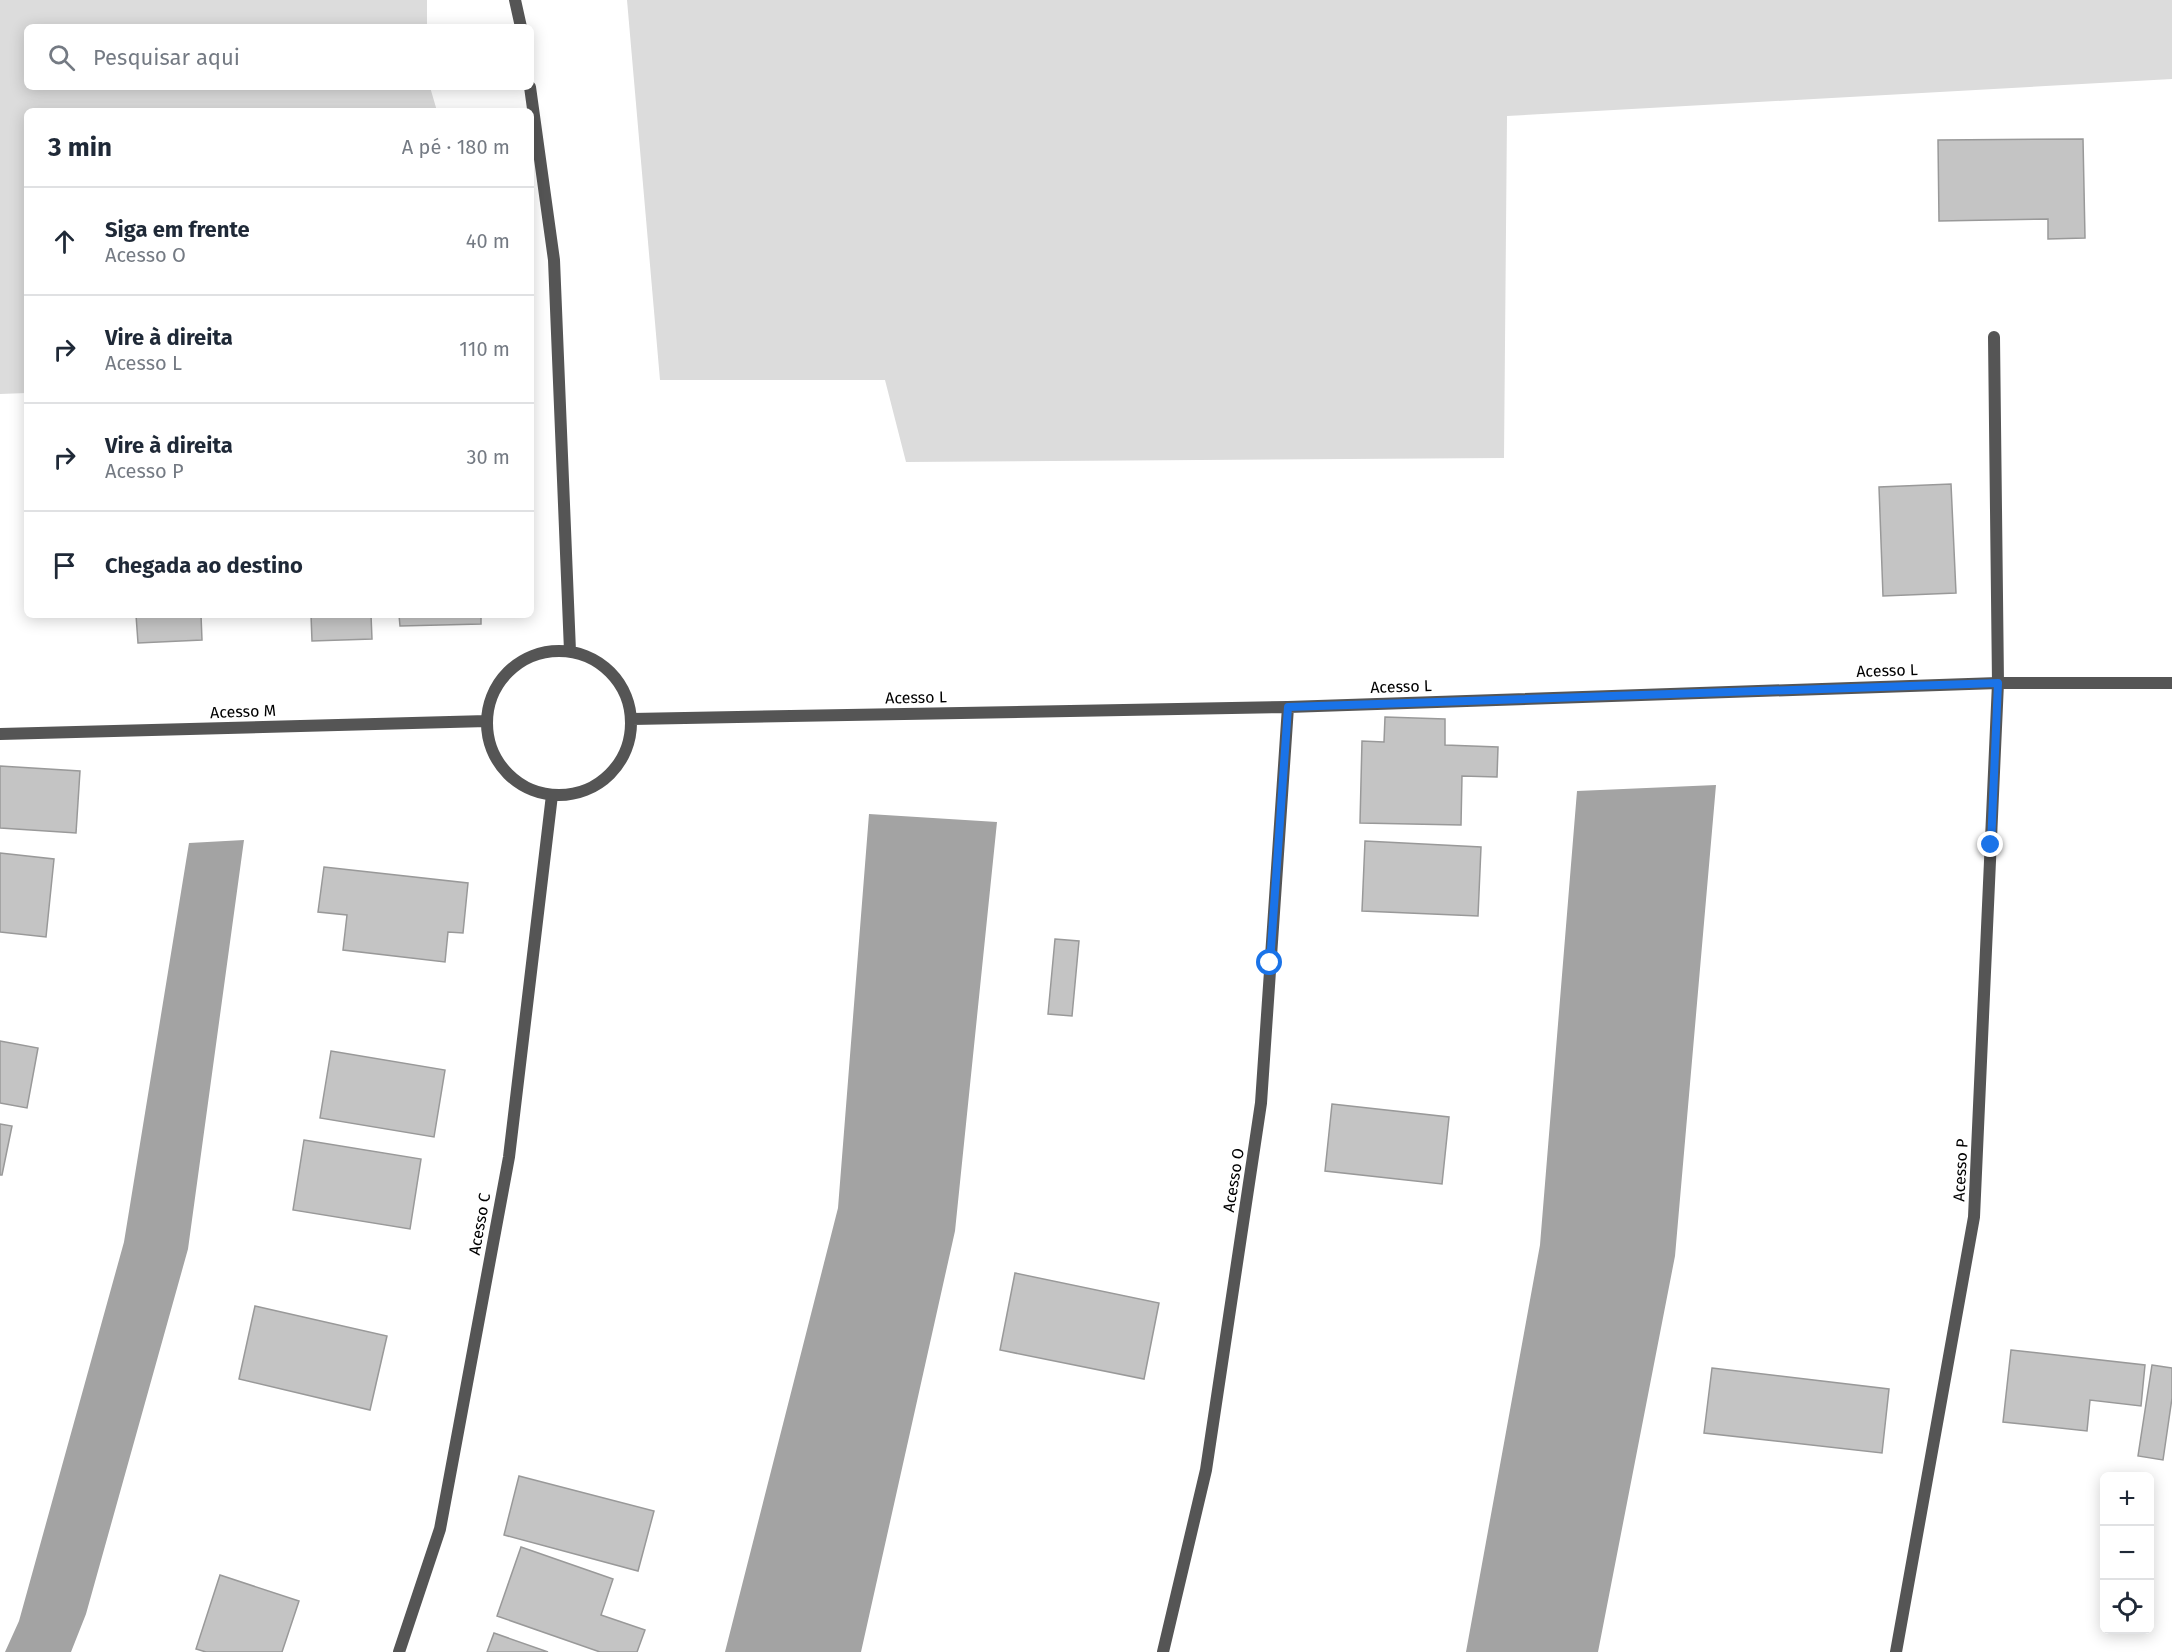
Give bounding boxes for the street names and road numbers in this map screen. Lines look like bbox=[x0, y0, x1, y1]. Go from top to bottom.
street label: Acesso L bbox=[1856, 660, 1918, 681]
street label: Acesso L bbox=[1370, 676, 1432, 697]
street label: Acesso L bbox=[885, 687, 947, 708]
street label: Acesso M bbox=[210, 701, 276, 722]
street label: Acesso P bbox=[1949, 1138, 1972, 1202]
street label: Acesso O bbox=[1219, 1147, 1248, 1213]
street label: Acesso C bbox=[465, 1192, 494, 1257]

